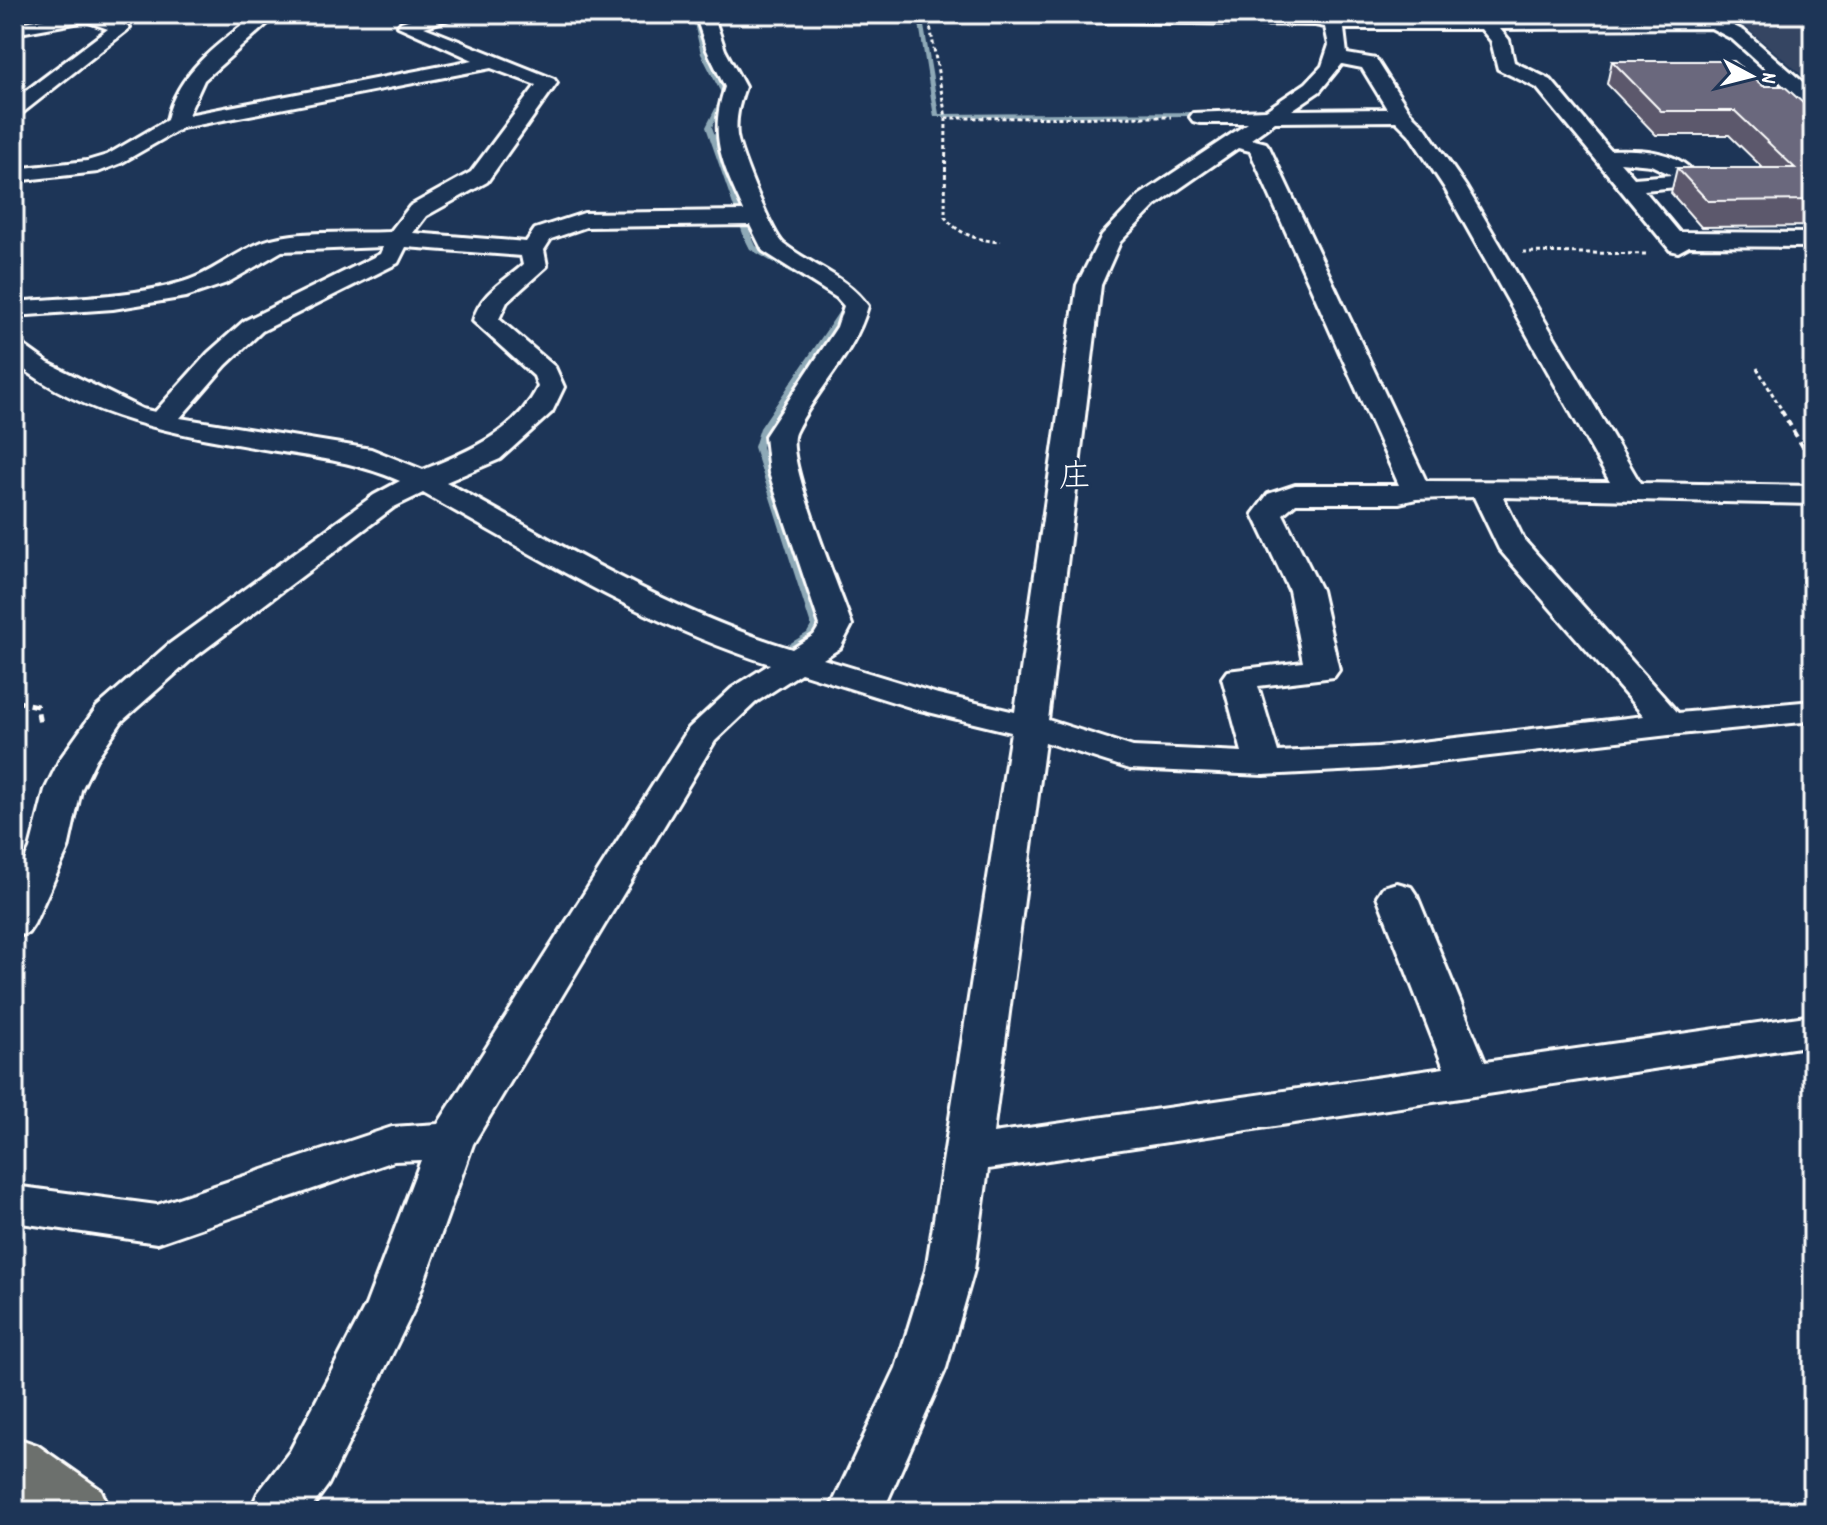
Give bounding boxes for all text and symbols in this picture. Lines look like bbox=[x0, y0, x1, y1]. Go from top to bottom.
north arrow bbox=[1711, 36, 1791, 116]
text: N bbox=[1751, 71, 1783, 85]
district label: 庄 bbox=[1059, 457, 1091, 503]

